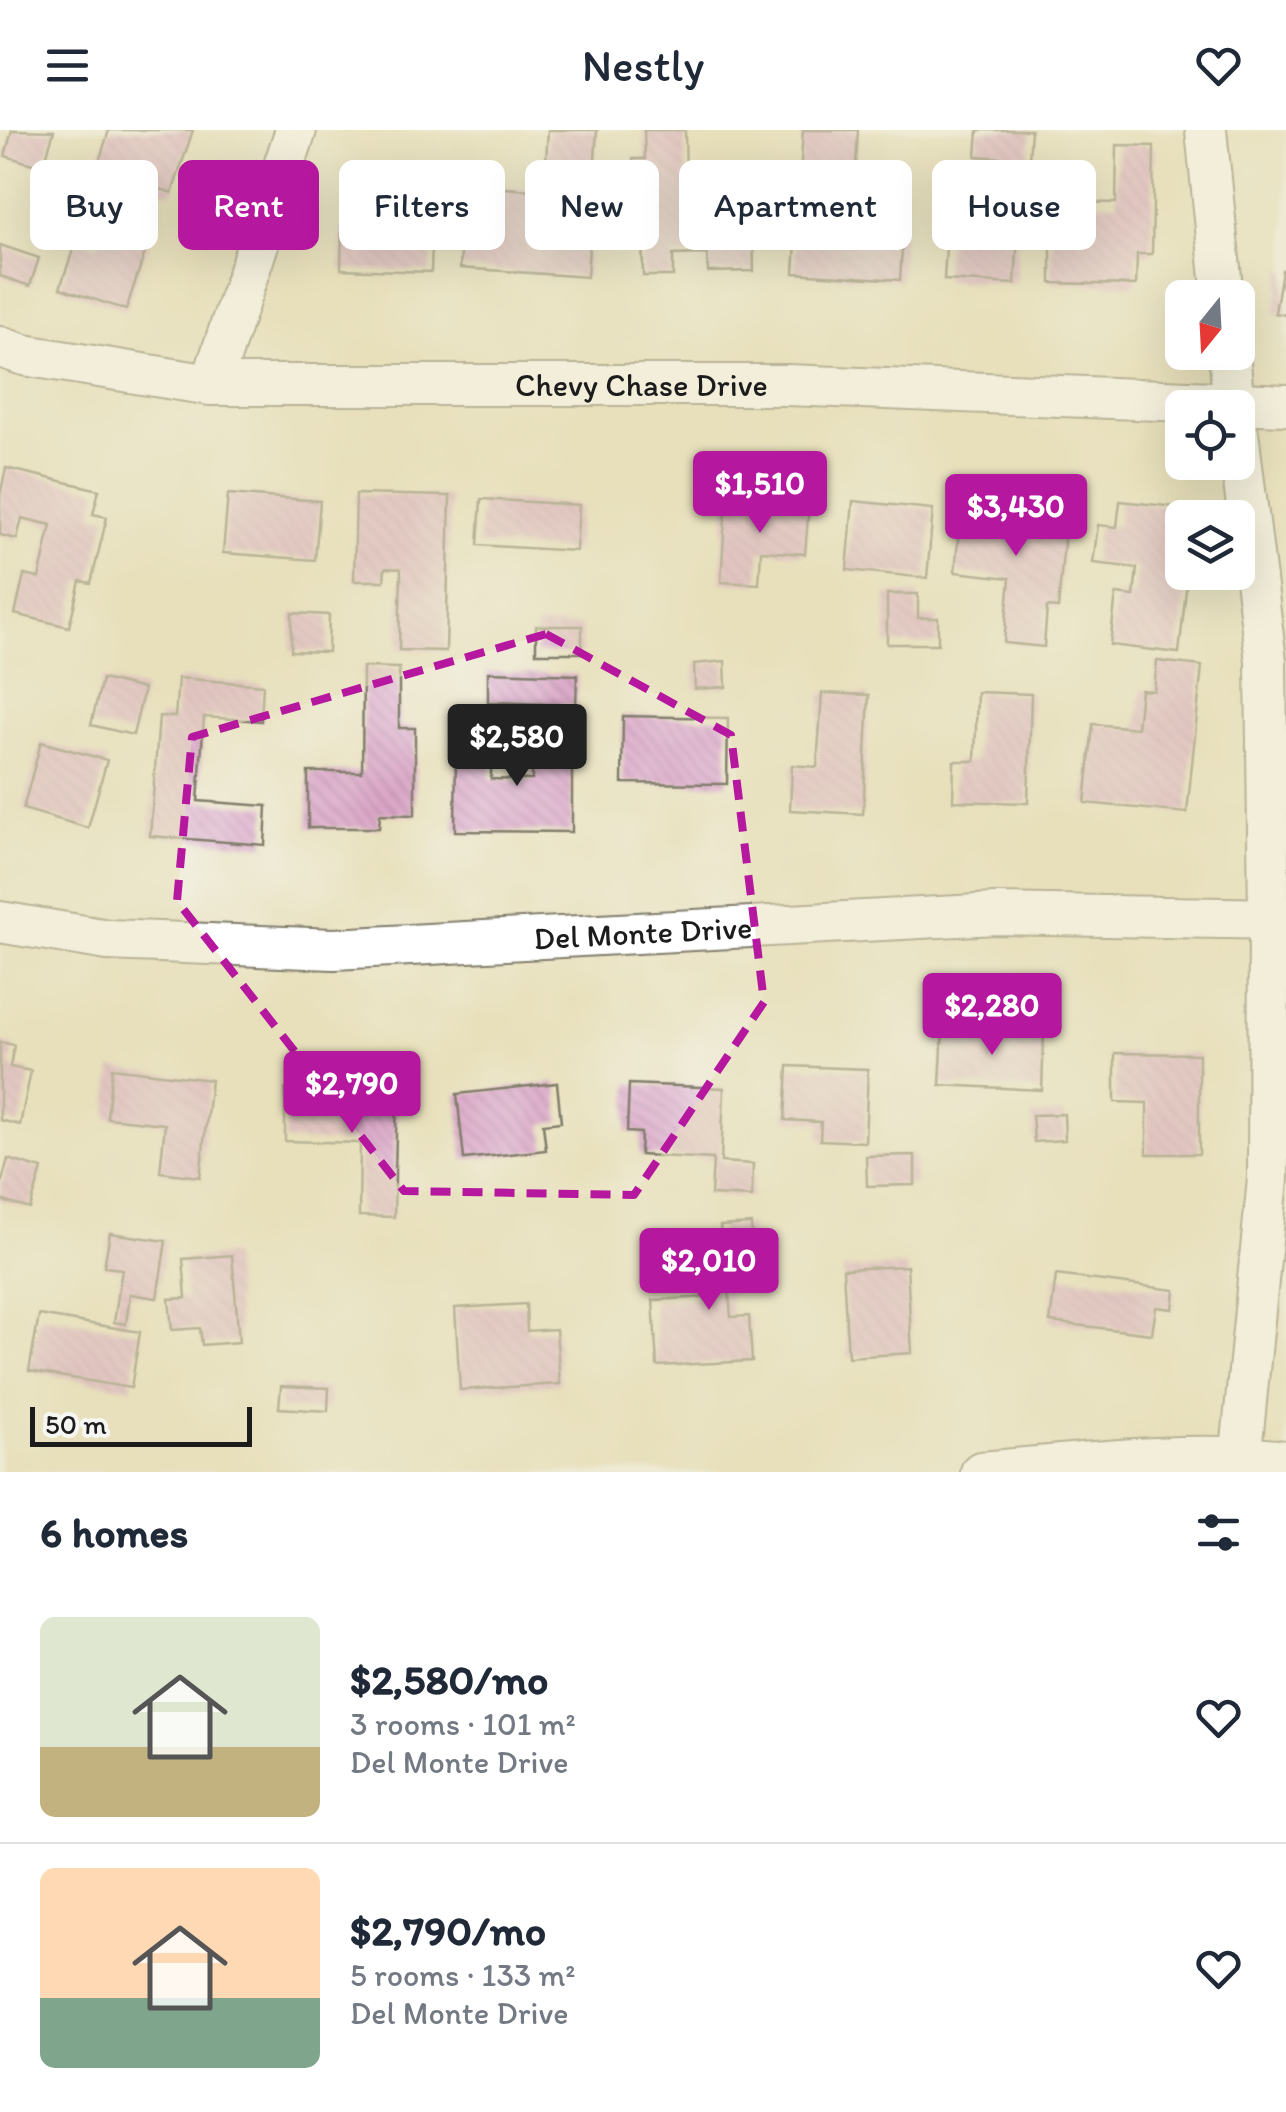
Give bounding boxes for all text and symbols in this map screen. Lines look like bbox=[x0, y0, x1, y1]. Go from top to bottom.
icon: menu bbox=[40, 38, 95, 93]
text: Nestly bbox=[582, 38, 704, 92]
icon: heart bbox=[1191, 38, 1246, 93]
chip: Buy bbox=[30, 160, 158, 250]
chip: Rent bbox=[178, 160, 319, 250]
chip: Filters bbox=[339, 160, 505, 250]
chip: New bbox=[525, 160, 659, 250]
chip: Apartment bbox=[679, 160, 912, 250]
chip: House bbox=[932, 160, 1096, 250]
north arrow bbox=[1165, 280, 1255, 370]
map controls bbox=[1165, 280, 1255, 590]
street label: Chevy Chase Drive bbox=[515, 366, 768, 404]
button: locate bbox=[1165, 390, 1255, 480]
pin: $1,510 bbox=[679, 451, 841, 536]
text: $1,510 bbox=[715, 464, 805, 502]
pin: $3,430 bbox=[935, 474, 1097, 559]
text: $3,430 bbox=[967, 487, 1065, 525]
button: layers bbox=[1165, 500, 1255, 590]
pin: $2,580 bbox=[436, 704, 598, 789]
text: $2,580 bbox=[470, 717, 564, 755]
street label: Del Monte Drive bbox=[533, 908, 753, 957]
pin: $2,280 bbox=[911, 973, 1073, 1058]
text: $2,280 bbox=[945, 986, 1039, 1024]
pin: $2,790 bbox=[271, 1051, 433, 1136]
text: $2,790 bbox=[306, 1064, 398, 1102]
pin: $2,010 bbox=[628, 1228, 790, 1313]
text: $2,010 bbox=[662, 1241, 756, 1279]
scale bar bbox=[30, 1402, 252, 1446]
text: 50 m bbox=[45, 1407, 107, 1441]
icon: filters bbox=[1191, 1505, 1246, 1560]
text: 6 homes bbox=[40, 1507, 188, 1558]
text: $2,580/mo bbox=[350, 1654, 549, 1705]
icon: home bbox=[120, 1657, 240, 1777]
icon: heart bbox=[1191, 1690, 1246, 1745]
text: 3 rooms · 101 m² bbox=[350, 1705, 576, 1743]
text: Del Monte Drive bbox=[350, 1743, 569, 1781]
text: $2,790/mo bbox=[350, 1905, 546, 1956]
icon: home bbox=[120, 1908, 240, 2028]
icon: heart bbox=[1191, 1941, 1246, 1996]
text: 5 rooms · 133 m² bbox=[350, 1956, 575, 1994]
text: Del Monte Drive bbox=[350, 1994, 569, 2032]

